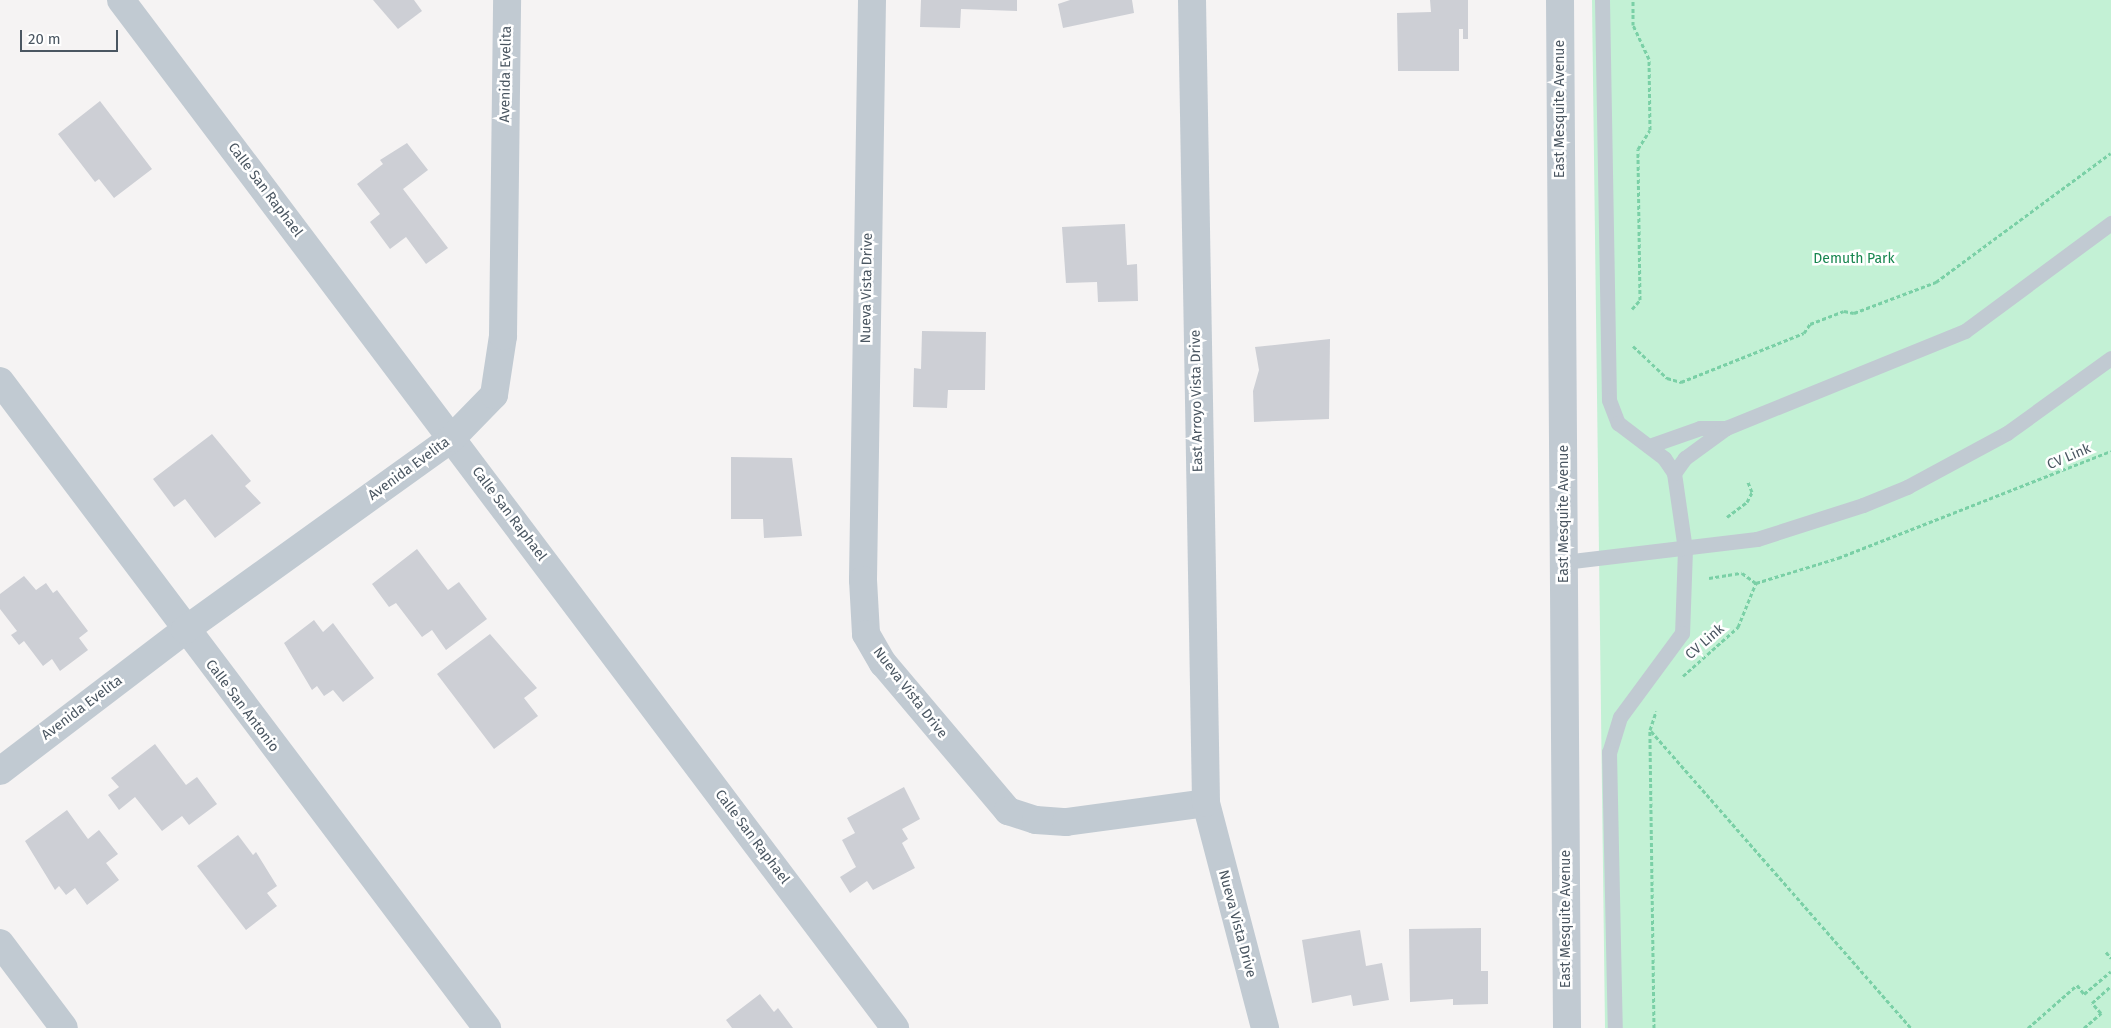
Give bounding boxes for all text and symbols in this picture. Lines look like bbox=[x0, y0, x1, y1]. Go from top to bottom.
scale bar bbox=[22, 20, 120, 52]
street label: Avenida Evelita bbox=[497, 26, 515, 122]
text: 20 m bbox=[28, 30, 61, 48]
street label: East Mesquite Avenue bbox=[1552, 40, 1568, 178]
street label: Calle San Raphael bbox=[224, 140, 306, 240]
street label: Nueva Vista Drive bbox=[858, 233, 876, 343]
park label: Demuth Park bbox=[1813, 251, 1895, 267]
street label: East Arroyo Vista Drive bbox=[1187, 329, 1207, 473]
street label: Avenida Evelita bbox=[365, 434, 453, 504]
street label: CV Link bbox=[2045, 440, 2093, 474]
street label: East Mesquite Avenue bbox=[1556, 445, 1572, 583]
street label: Calle San Raphael bbox=[468, 464, 550, 564]
street label: CV Link bbox=[1682, 621, 1728, 663]
street label: Nueva Vista Drive bbox=[869, 644, 951, 742]
street label: Calle San Antonio bbox=[202, 656, 282, 756]
street label: Avenida Evelita bbox=[38, 672, 126, 744]
street label: Calle San Raphael bbox=[711, 787, 793, 887]
street label: East Mesquite Avenue bbox=[1558, 850, 1574, 988]
street label: Nueva Vista Drive bbox=[1215, 868, 1259, 980]

